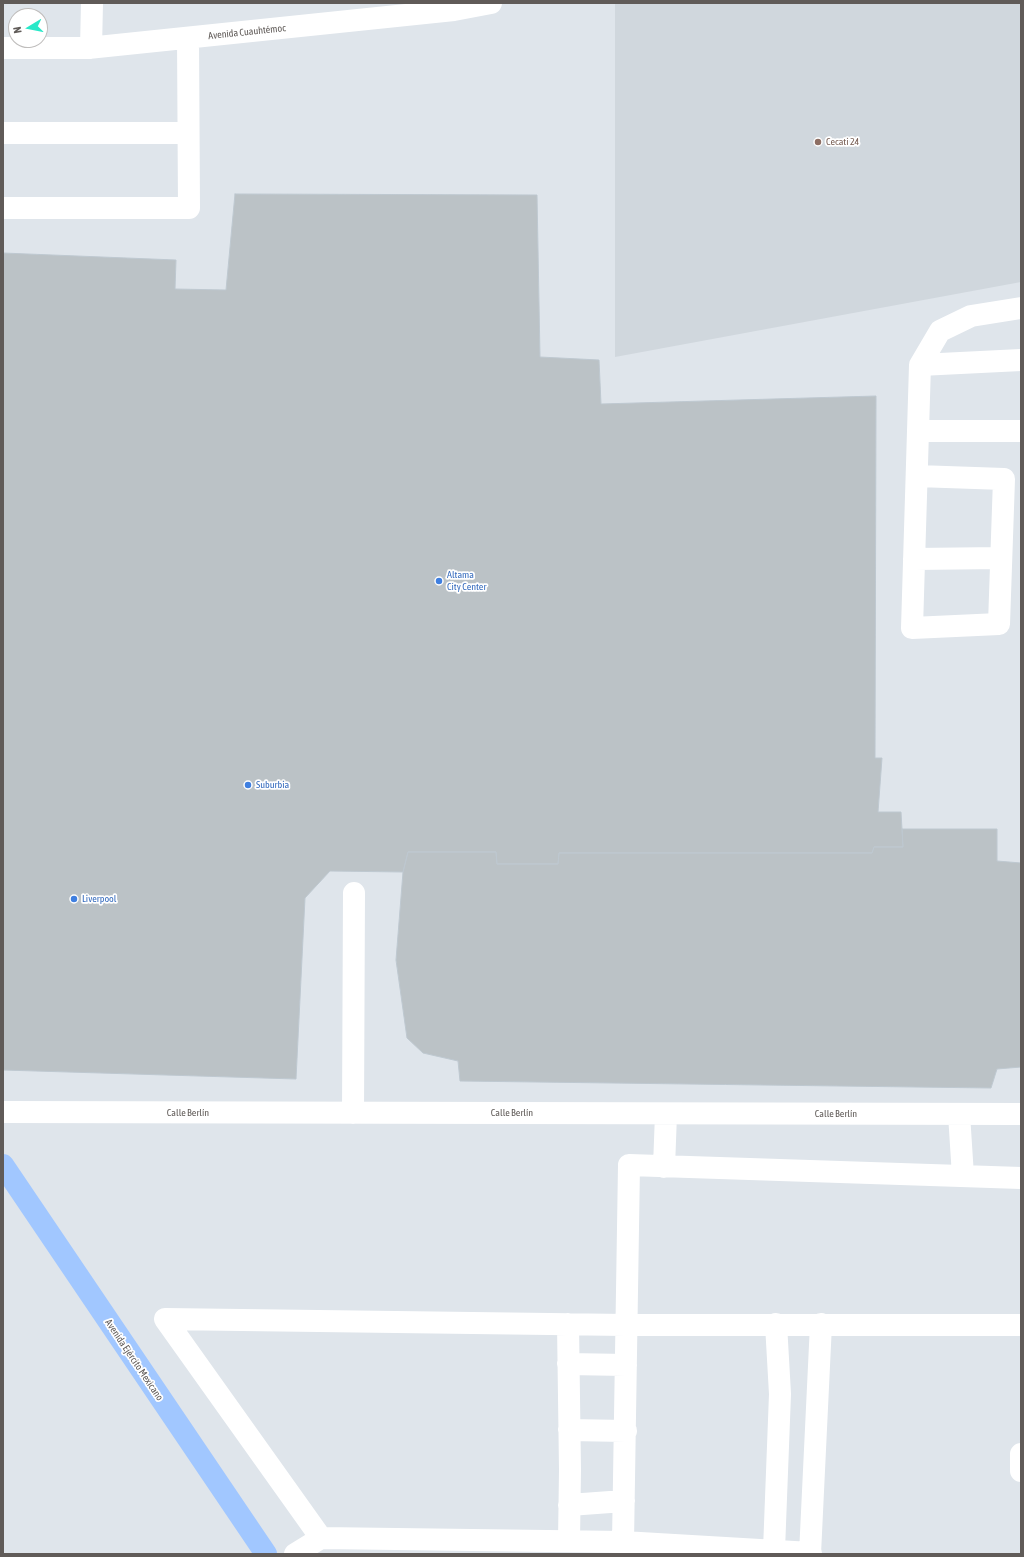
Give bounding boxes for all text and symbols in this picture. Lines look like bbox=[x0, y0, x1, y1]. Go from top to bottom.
north arrow bbox=[8, 8, 48, 48]
street label: Avenida Cuauhtémoc bbox=[208, 22, 286, 42]
text: N bbox=[11, 26, 24, 34]
place label: Cecati 24 bbox=[826, 136, 859, 148]
marker: Cecati 24 bbox=[813, 137, 823, 147]
place label: Altama City Center bbox=[447, 569, 486, 592]
marker: Altama City Center bbox=[434, 576, 444, 586]
place label: Suburbia bbox=[256, 779, 289, 791]
marker: Suburbia bbox=[243, 780, 253, 790]
place label: Liverpool bbox=[82, 893, 116, 905]
marker: Liverpool bbox=[69, 894, 79, 904]
street label: Calle Berlín bbox=[167, 1107, 209, 1119]
street label: Calle Berlín bbox=[491, 1107, 533, 1119]
street label: Calle Berlín bbox=[815, 1108, 857, 1120]
street label: Avenida Ejército Mexicano bbox=[102, 1317, 166, 1403]

